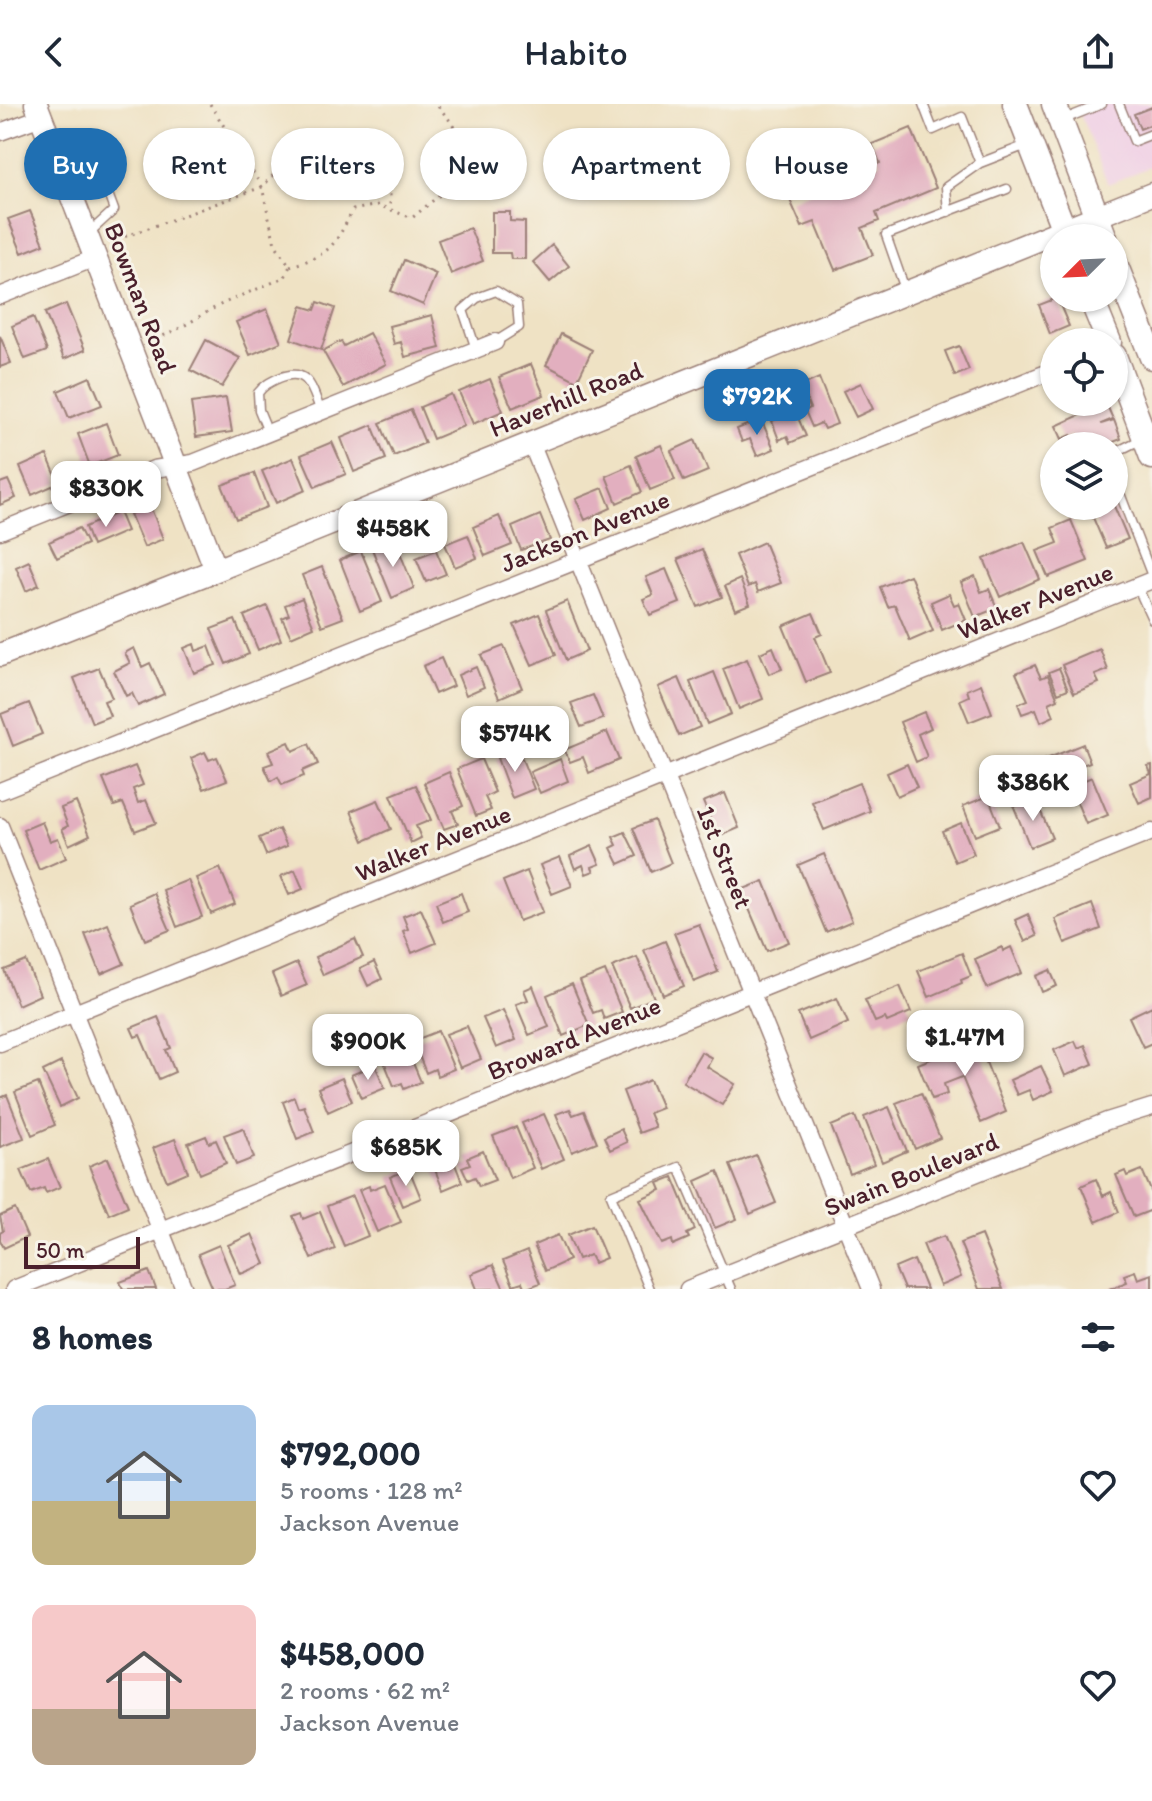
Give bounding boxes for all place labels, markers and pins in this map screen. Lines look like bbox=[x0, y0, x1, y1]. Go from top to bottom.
pin: $792K bbox=[701, 369, 813, 437]
pin: $830K bbox=[50, 461, 162, 529]
pin: $458K bbox=[337, 501, 449, 569]
pin: $574K bbox=[459, 706, 571, 774]
pin: $386K bbox=[977, 755, 1089, 823]
pin: $1.47M bbox=[900, 1010, 1030, 1078]
pin: $900K bbox=[312, 1014, 424, 1082]
pin: $685K bbox=[350, 1120, 462, 1188]

